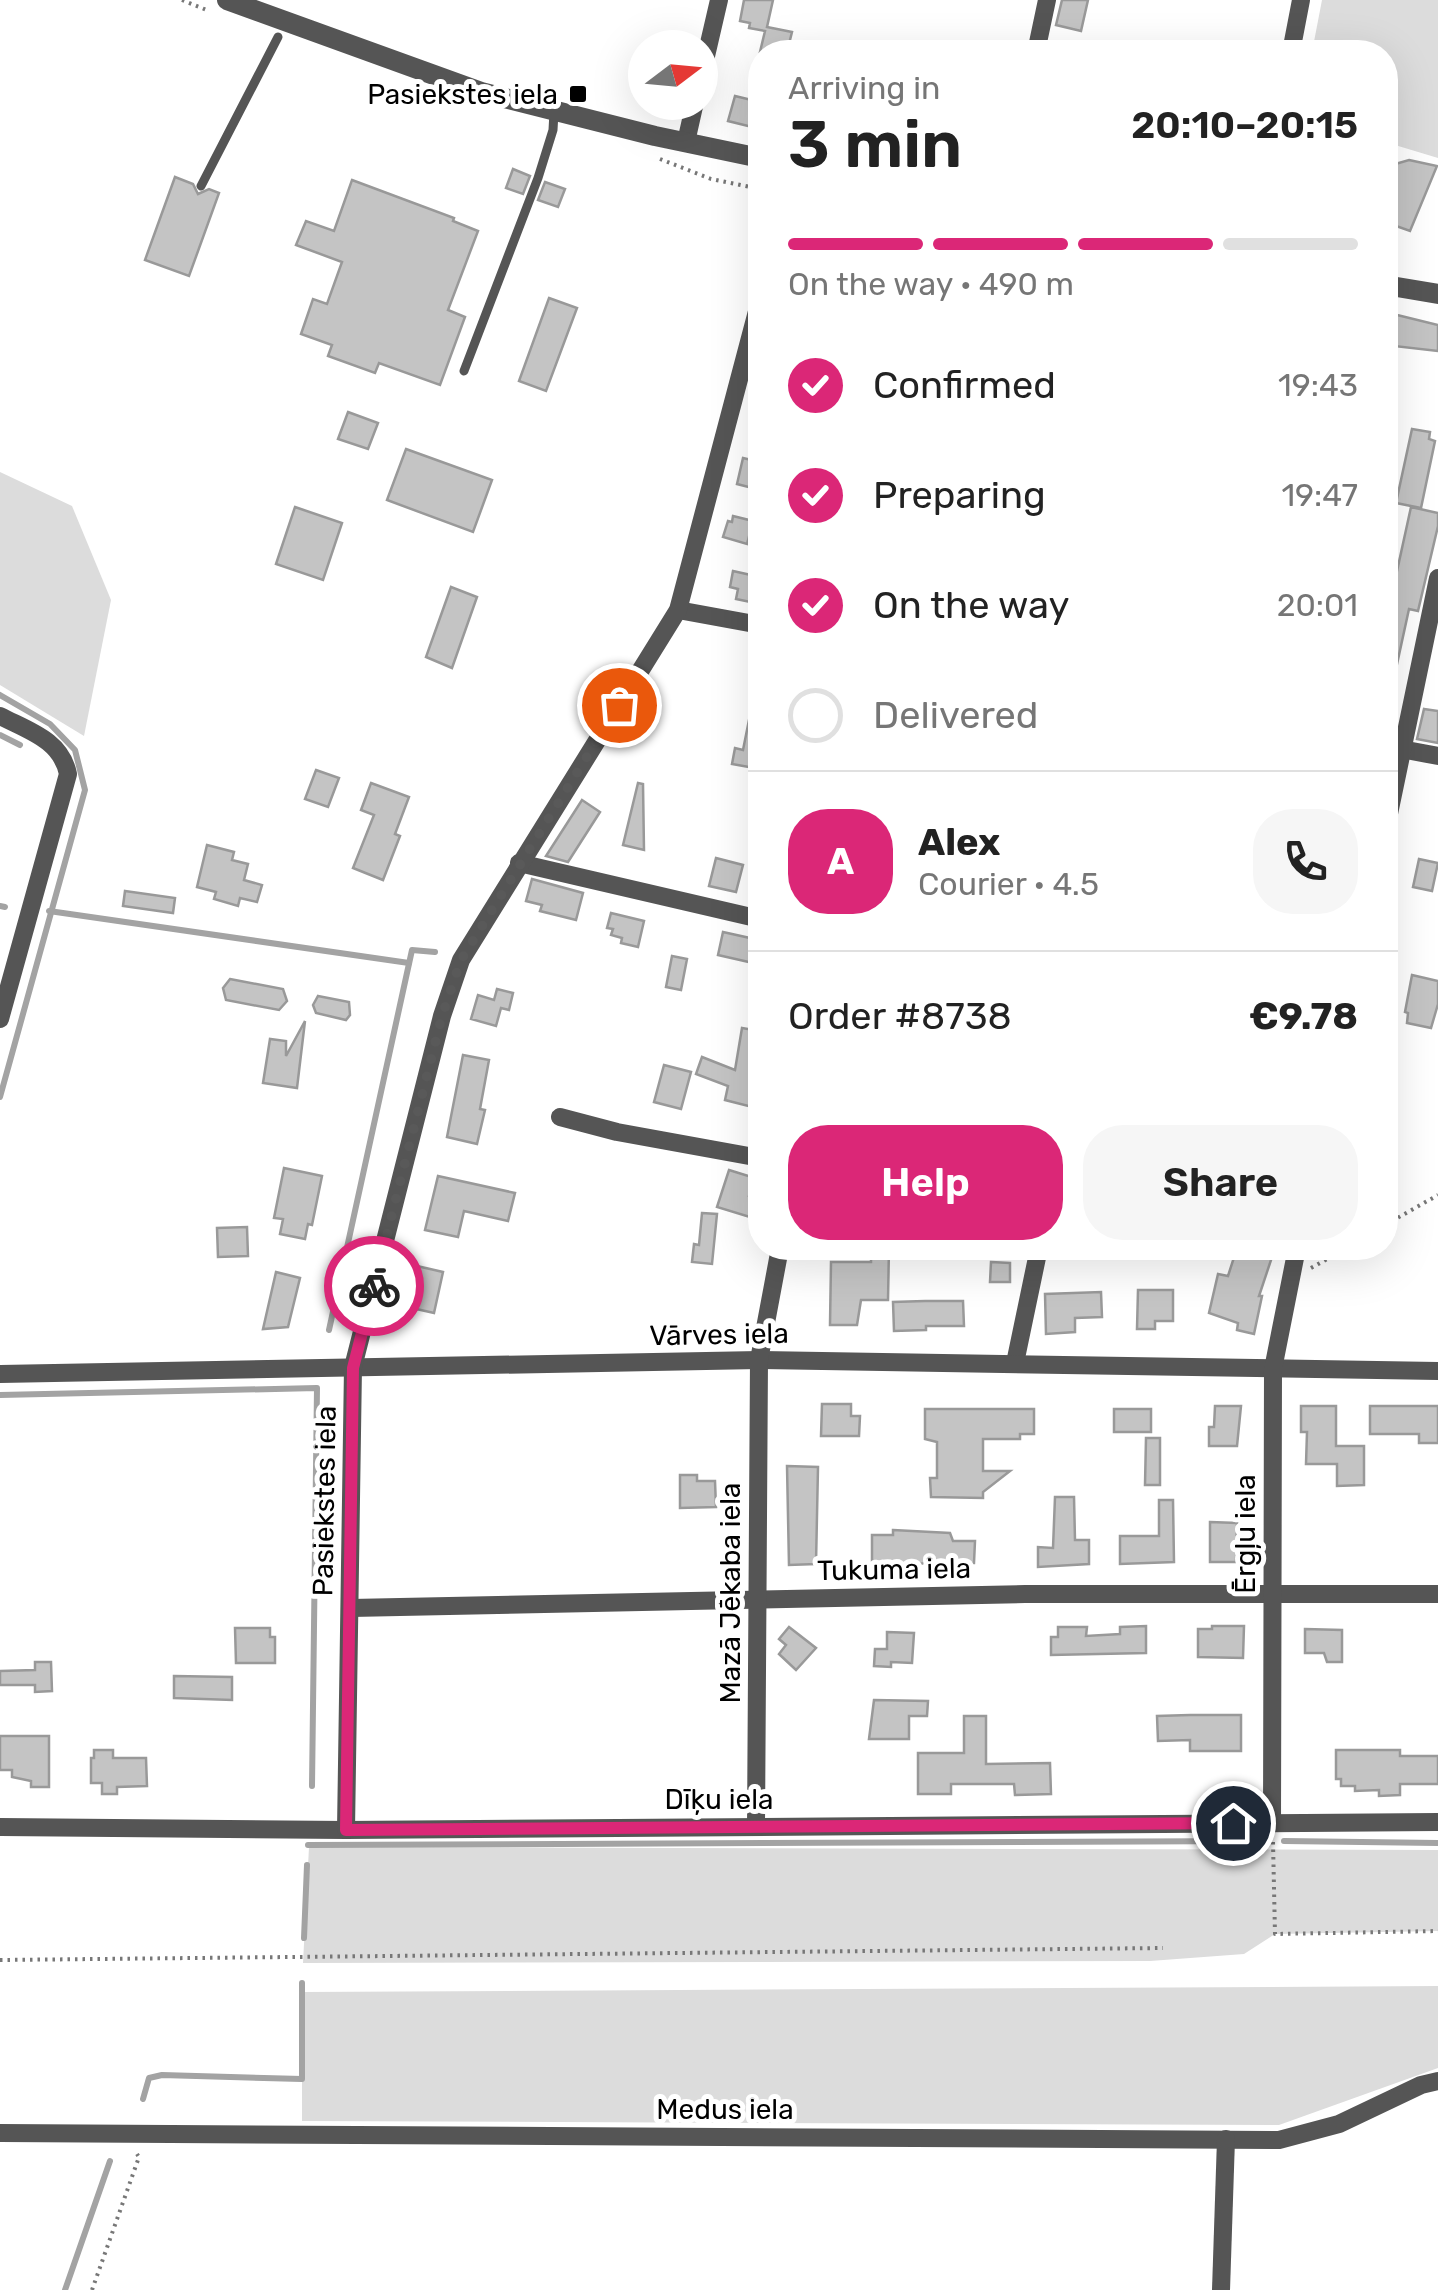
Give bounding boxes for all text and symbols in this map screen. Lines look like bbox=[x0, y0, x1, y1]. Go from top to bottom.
north arrow bbox=[628, 30, 718, 120]
map controls bbox=[628, 30, 718, 120]
text: Arriving in bbox=[788, 69, 940, 107]
place label: Pasiekstes iela bbox=[367, 78, 558, 111]
marker: Pasiekstes iela bbox=[567, 83, 589, 105]
text: 20:10–20:15 bbox=[1131, 102, 1358, 148]
text: 3 min bbox=[788, 106, 962, 183]
text: On the way · 490 m bbox=[788, 265, 1074, 303]
icon: check bbox=[788, 358, 843, 413]
text: Confirmed bbox=[873, 362, 1056, 408]
text: 19:43 bbox=[1278, 366, 1358, 404]
icon: check bbox=[788, 468, 843, 523]
text: Preparing bbox=[873, 472, 1046, 518]
text: 19:47 bbox=[1281, 476, 1358, 514]
icon: check bbox=[788, 578, 843, 633]
text: On the way bbox=[873, 582, 1069, 628]
text: 20:01 bbox=[1277, 586, 1358, 624]
pin bbox=[577, 663, 662, 748]
icon: bag bbox=[592, 678, 647, 733]
text: Delivered bbox=[873, 692, 1038, 738]
button: phone bbox=[1253, 809, 1358, 914]
text: Alex bbox=[918, 819, 1000, 865]
text: A bbox=[827, 838, 854, 884]
text: Courier · 4.5 bbox=[918, 865, 1099, 903]
text: Order #8738 bbox=[788, 993, 1012, 1039]
text: €9.78 bbox=[1249, 993, 1358, 1039]
button: Help bbox=[788, 1125, 1063, 1240]
button: Share bbox=[1083, 1125, 1358, 1240]
courier bbox=[324, 1236, 424, 1336]
icon: bike bbox=[347, 1259, 402, 1314]
street label: Vārves iela bbox=[649, 1317, 789, 1352]
street label: Pasiekstes iela bbox=[306, 1405, 343, 1597]
street label: Ērgļu iela bbox=[1229, 1474, 1262, 1594]
street label: Mazā Jēkaba iela bbox=[714, 1483, 747, 1704]
street label: Tukuma iela bbox=[817, 1552, 971, 1587]
pin bbox=[1191, 1781, 1276, 1866]
street label: Dīķu iela bbox=[665, 1783, 773, 1816]
icon: home bbox=[1206, 1796, 1261, 1851]
street label: Medus iela bbox=[656, 2093, 794, 2126]

